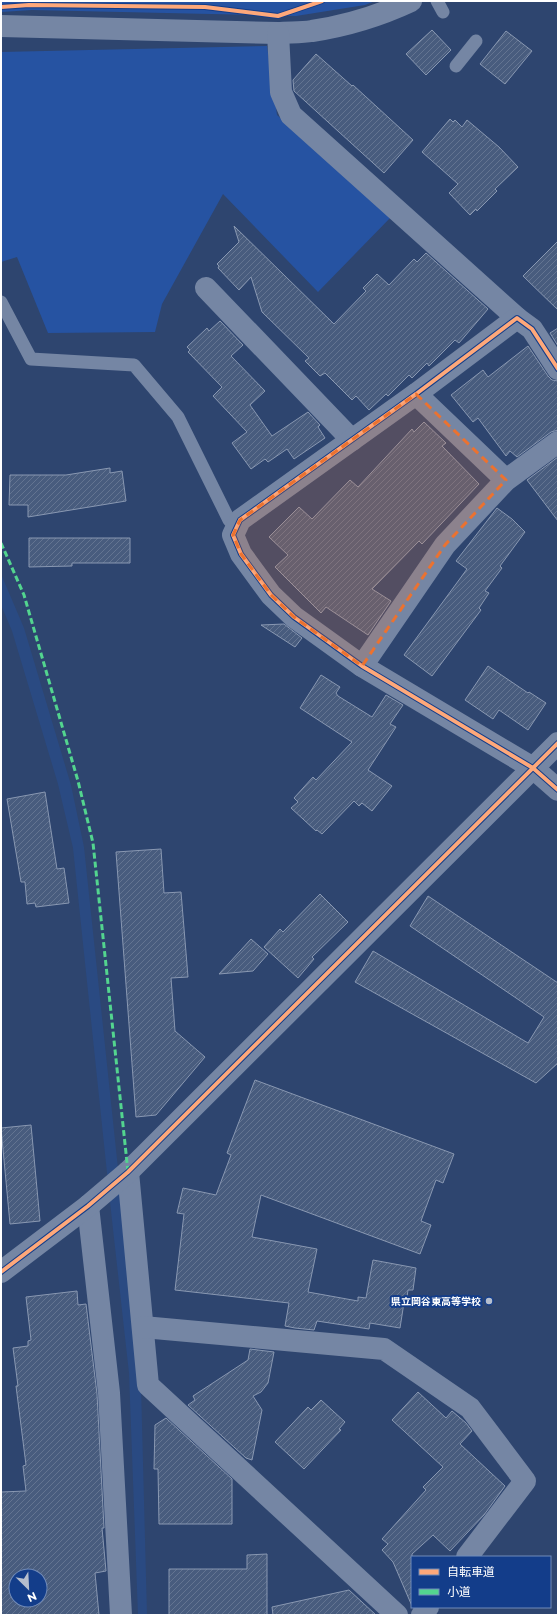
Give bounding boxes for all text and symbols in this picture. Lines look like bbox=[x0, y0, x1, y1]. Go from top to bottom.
place label: 県立岡谷東高等学校 bbox=[391, 1295, 481, 1308]
marker: 県立岡谷東高等学校 bbox=[484, 1296, 494, 1306]
legend bbox=[411, 1556, 551, 1608]
text: 自転車道 bbox=[447, 1564, 495, 1579]
north arrow bbox=[8, 1568, 48, 1608]
text: 小道 bbox=[447, 1584, 471, 1599]
text: N bbox=[25, 1589, 39, 1605]

